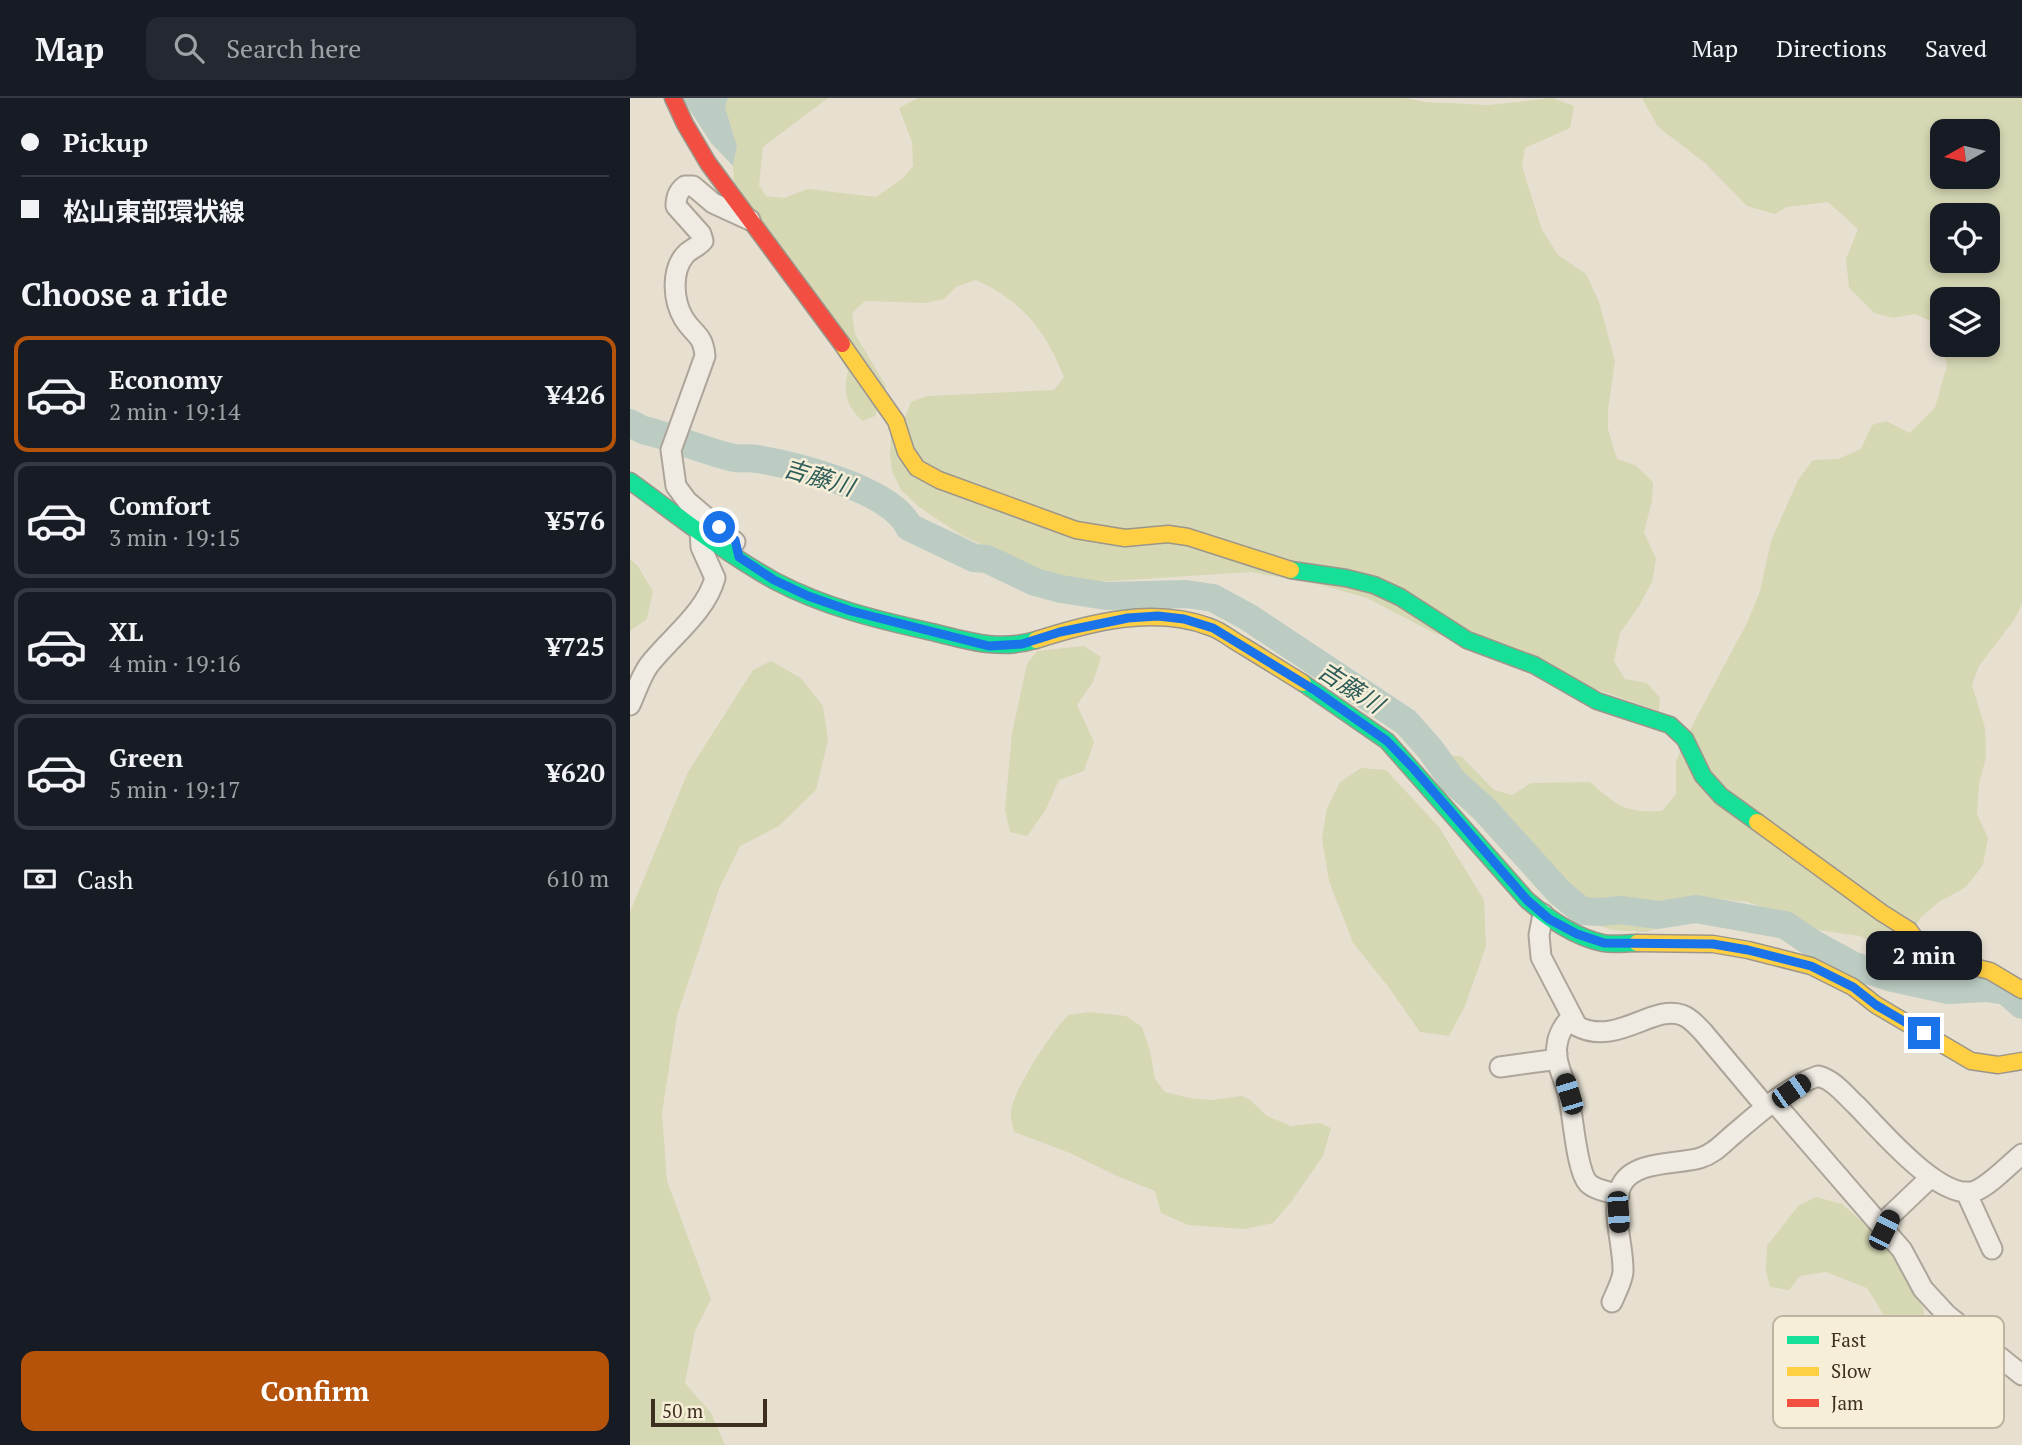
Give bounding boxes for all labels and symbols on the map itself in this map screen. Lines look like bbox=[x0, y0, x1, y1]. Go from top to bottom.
north arrow bbox=[1930, 119, 2000, 189]
water label: 吉藤川 bbox=[780, 451, 861, 504]
route start bbox=[703, 511, 735, 543]
water label: 吉藤川 bbox=[1312, 654, 1392, 722]
callout: 2 min bbox=[1866, 932, 1982, 981]
route end bbox=[1908, 1017, 1940, 1049]
car bbox=[1768, 1070, 1815, 1112]
car bbox=[1553, 1071, 1586, 1117]
car bbox=[1607, 1190, 1630, 1234]
car bbox=[1866, 1207, 1903, 1253]
legend bbox=[1773, 1316, 2004, 1428]
text: Fast bbox=[1831, 1327, 1866, 1352]
text: Slow bbox=[1831, 1358, 1872, 1383]
text: Jam bbox=[1831, 1390, 1864, 1415]
scale bar bbox=[651, 1396, 766, 1428]

